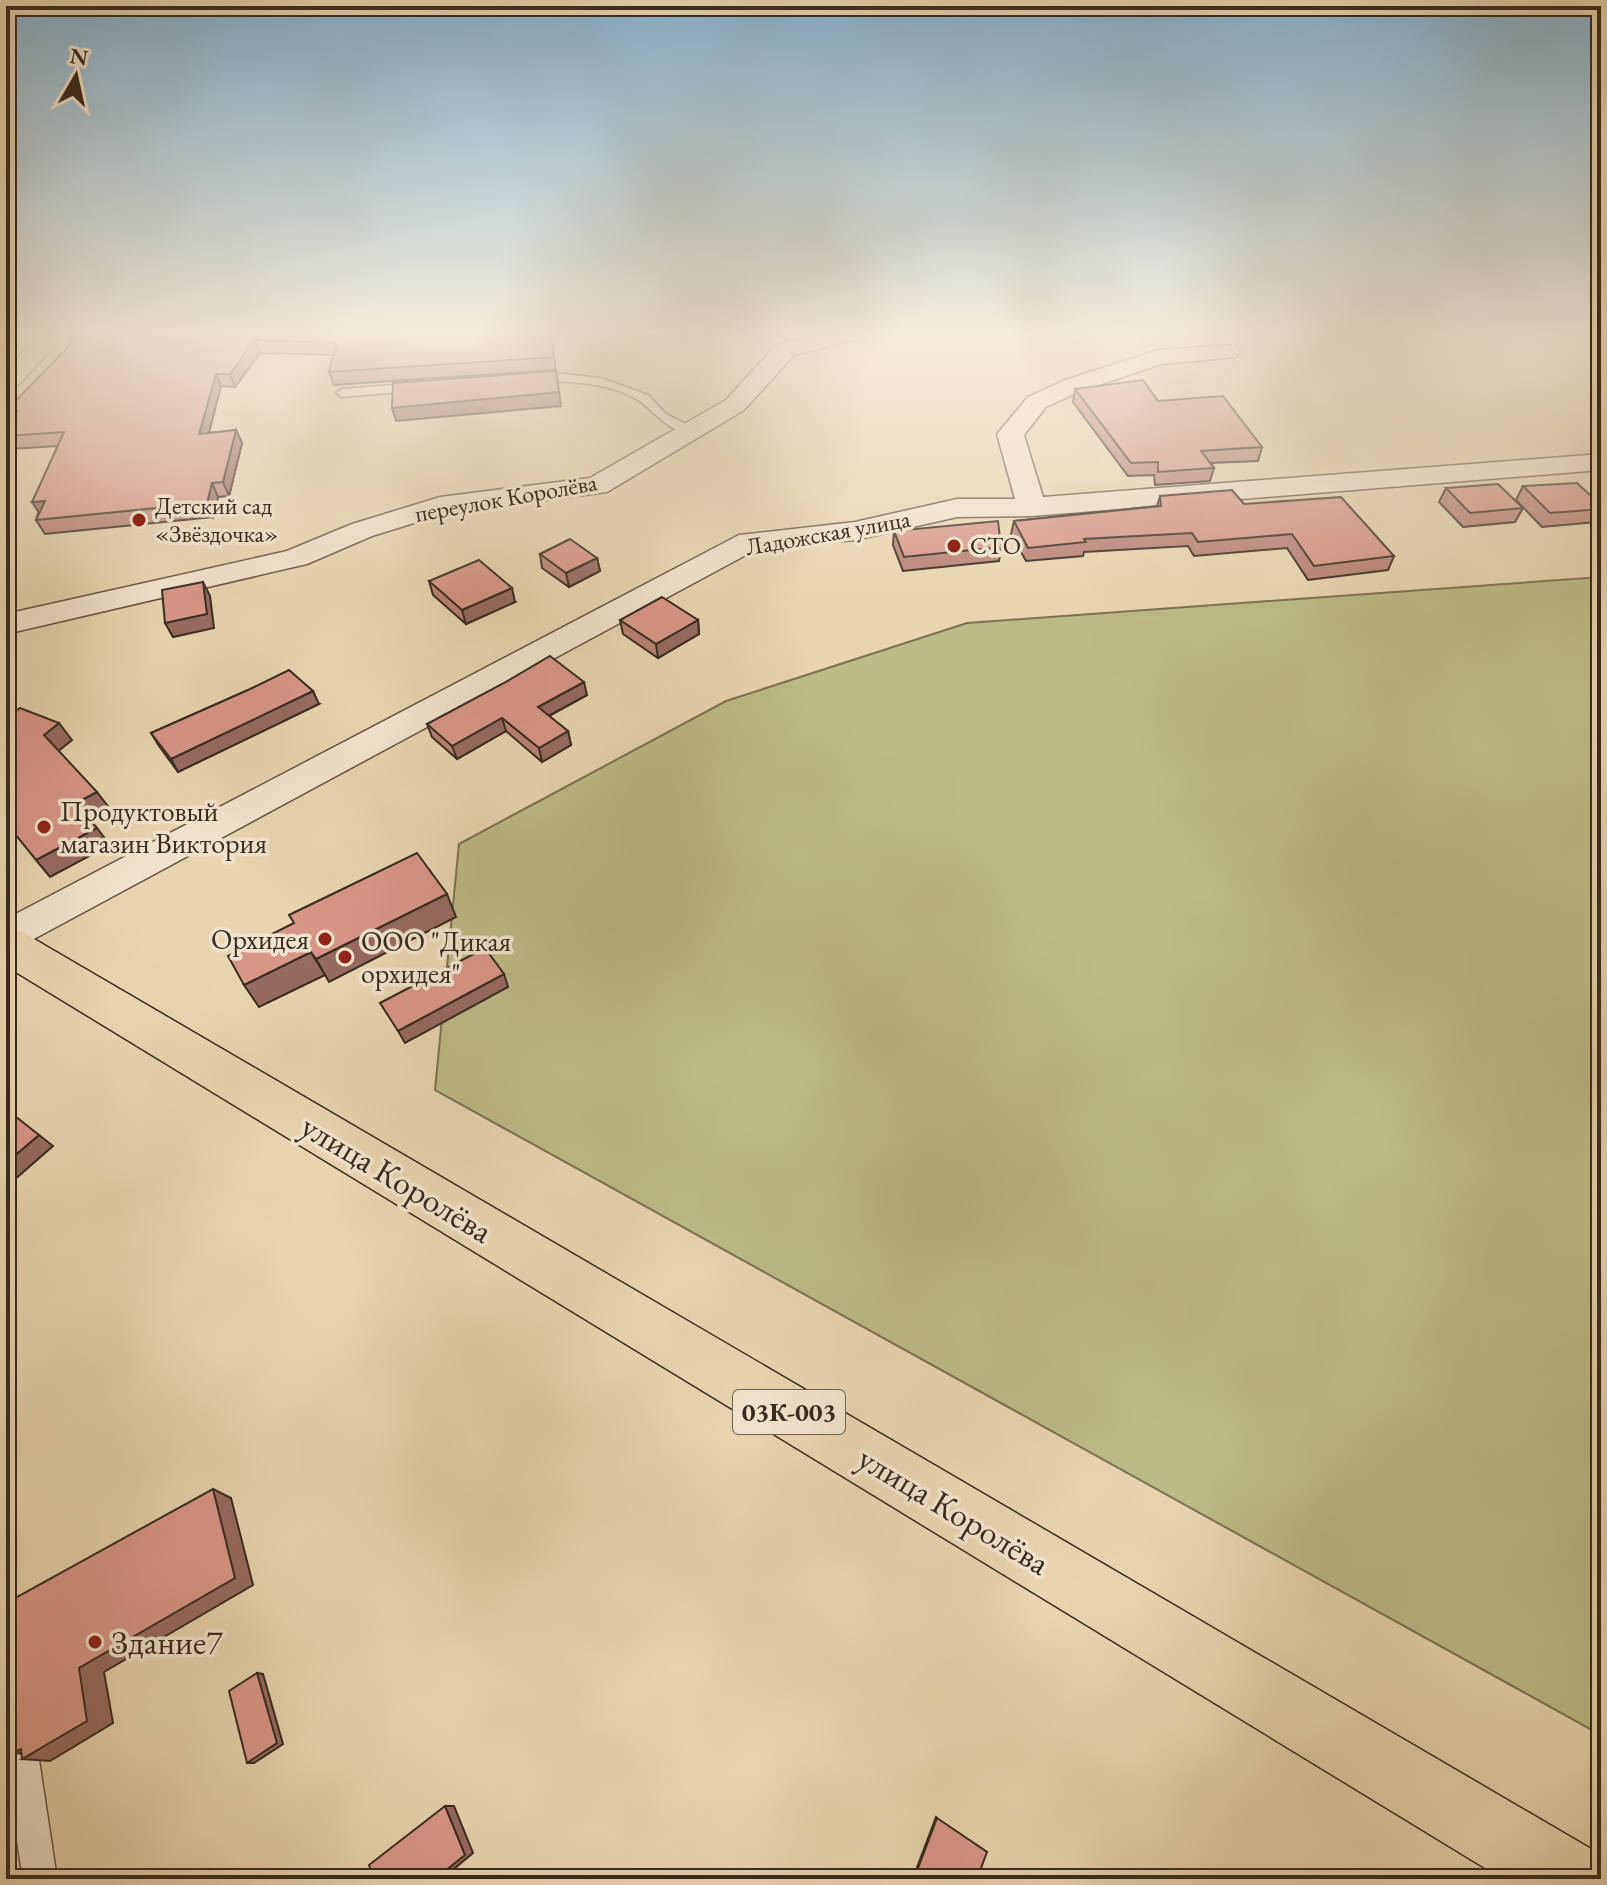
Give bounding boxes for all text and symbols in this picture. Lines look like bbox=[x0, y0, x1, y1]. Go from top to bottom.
north arrow bbox=[36, 36, 116, 116]
text: N bbox=[68, 41, 90, 72]
street label: переулок Королёва bbox=[412, 466, 600, 529]
place label: Детский сад «Звёздочка» bbox=[155, 490, 278, 549]
street label: Ладожская улица bbox=[743, 503, 913, 562]
marker: Детский сад «Звёздочка» bbox=[130, 511, 148, 529]
place label: СТО bbox=[970, 530, 1021, 561]
marker: СТО bbox=[945, 537, 963, 555]
place label: Продуктовый магазин Виктория bbox=[60, 793, 267, 861]
marker: Продуктовый магазин Виктория bbox=[35, 818, 53, 836]
place label: Орхидея bbox=[211, 921, 309, 957]
place label: ООО "Дикая орхидея" bbox=[361, 923, 511, 991]
marker: Орхидея bbox=[316, 930, 334, 948]
marker: ООО "Дикая орхидея" bbox=[336, 948, 354, 966]
street label: улица Королёва bbox=[293, 1104, 501, 1253]
road number: 03К-003 bbox=[733, 1390, 845, 1434]
street label: улица Королёва bbox=[850, 1436, 1058, 1585]
place label: Здание7 bbox=[111, 1620, 223, 1664]
marker: Здание7 bbox=[86, 1633, 104, 1651]

